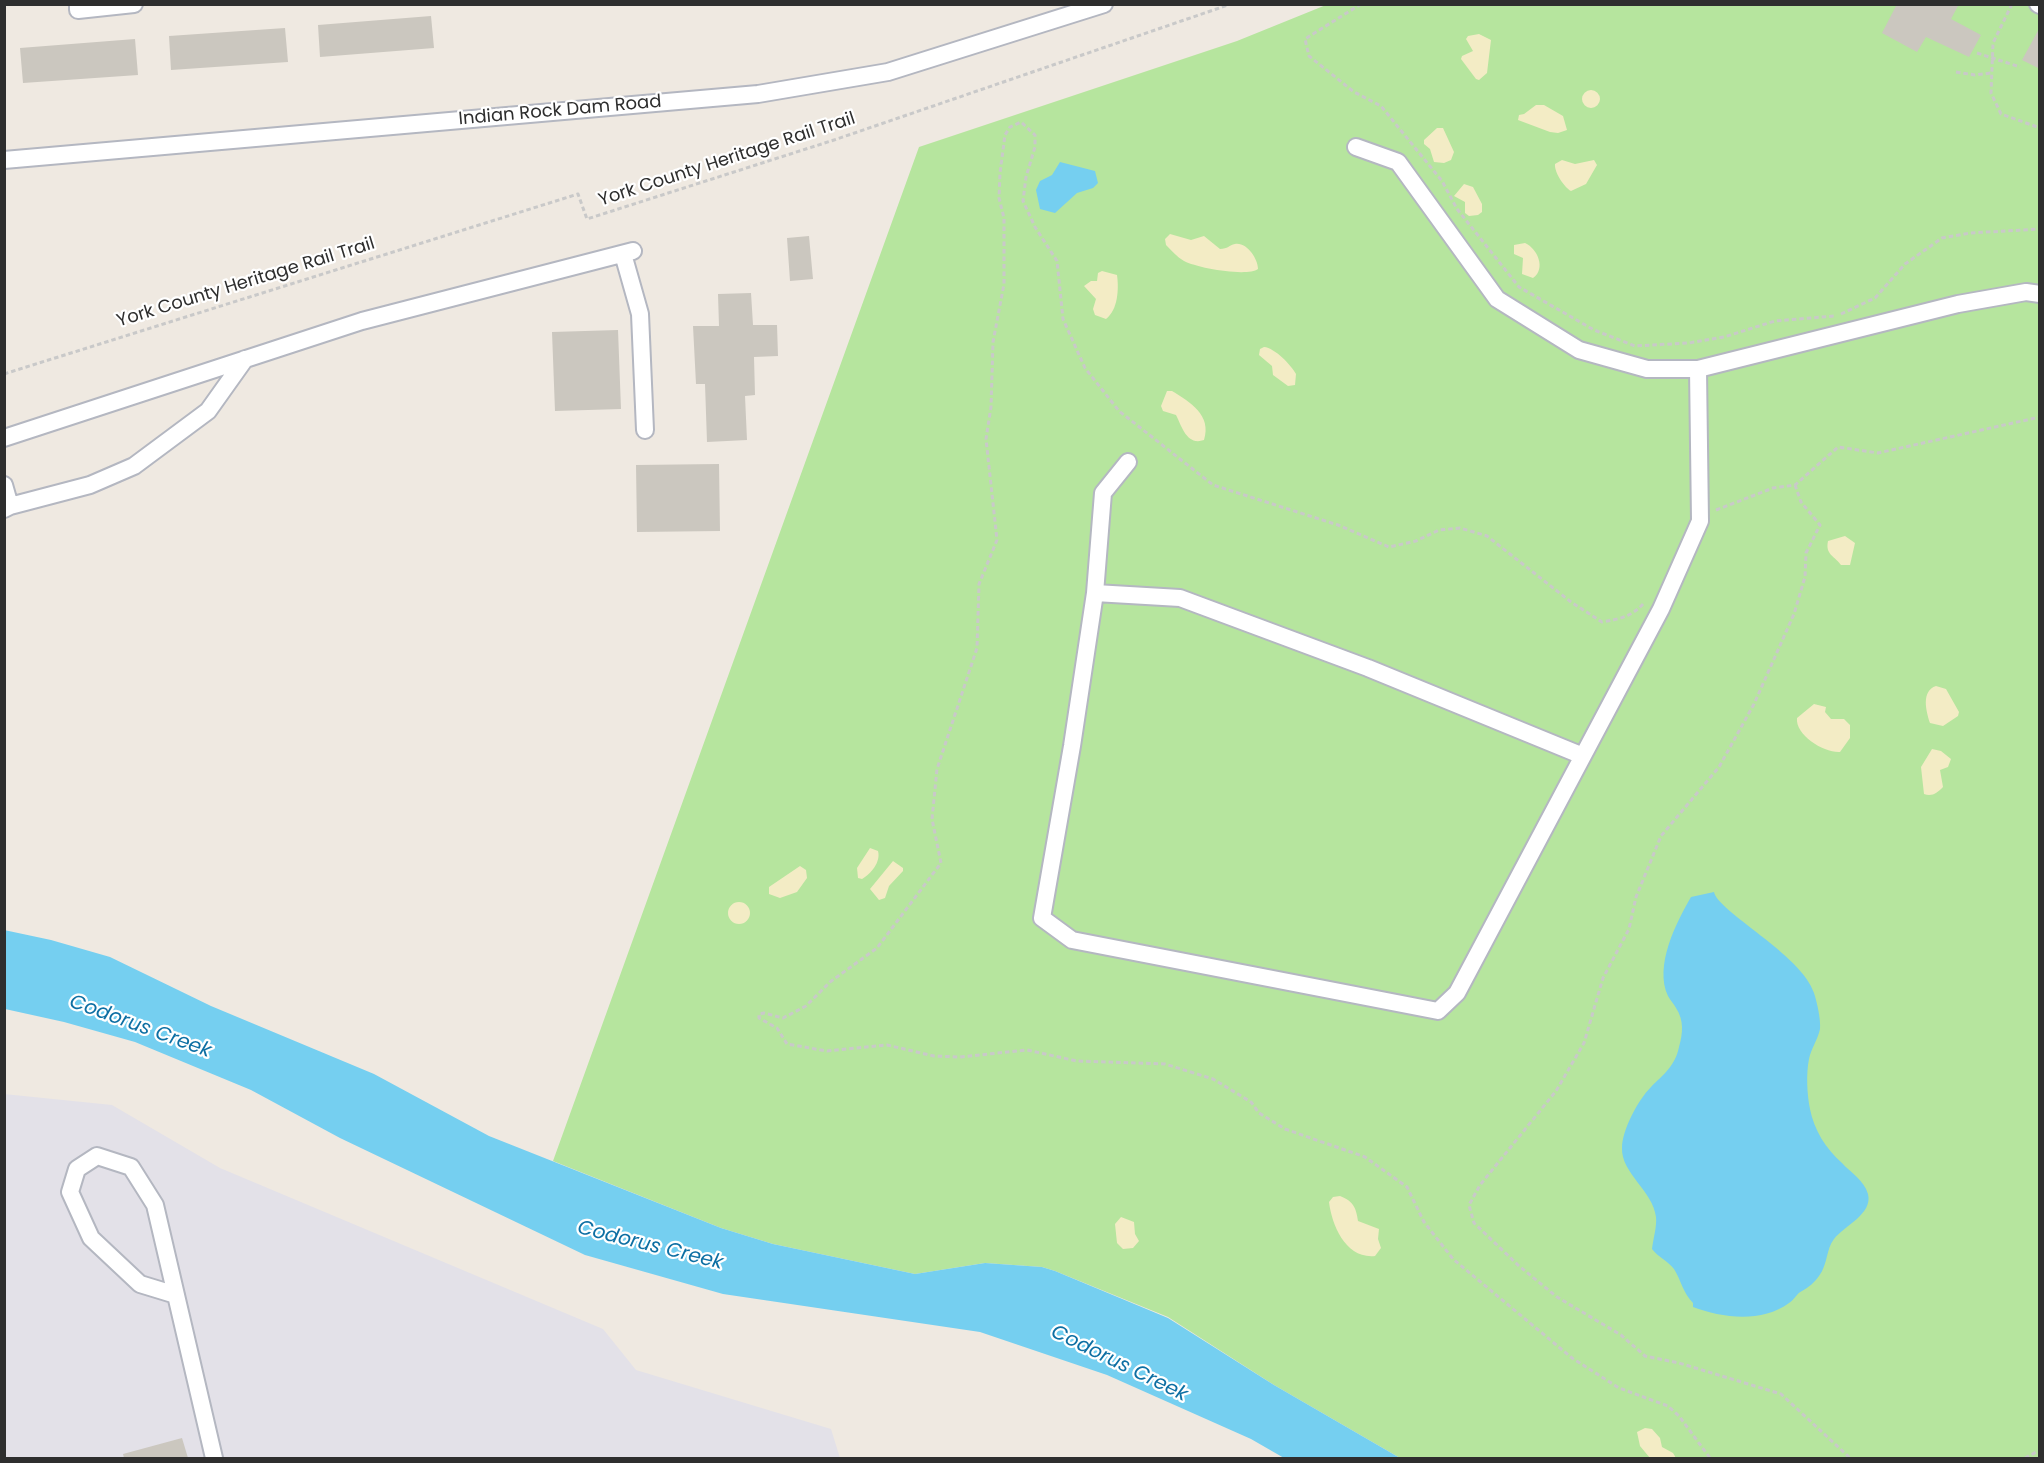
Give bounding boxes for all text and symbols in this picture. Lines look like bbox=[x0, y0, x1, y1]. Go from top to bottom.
street label: Indian Rock Dam Road bbox=[458, 91, 662, 131]
street label: York County Heritage Rail Trail bbox=[596, 108, 858, 212]
street label: York County Heritage Rail Trail bbox=[114, 233, 378, 333]
water label: Codorus Creek bbox=[66, 990, 214, 1064]
water label: Codorus Creek bbox=[575, 1216, 725, 1276]
water label: Codorus Creek bbox=[1047, 1321, 1191, 1407]

